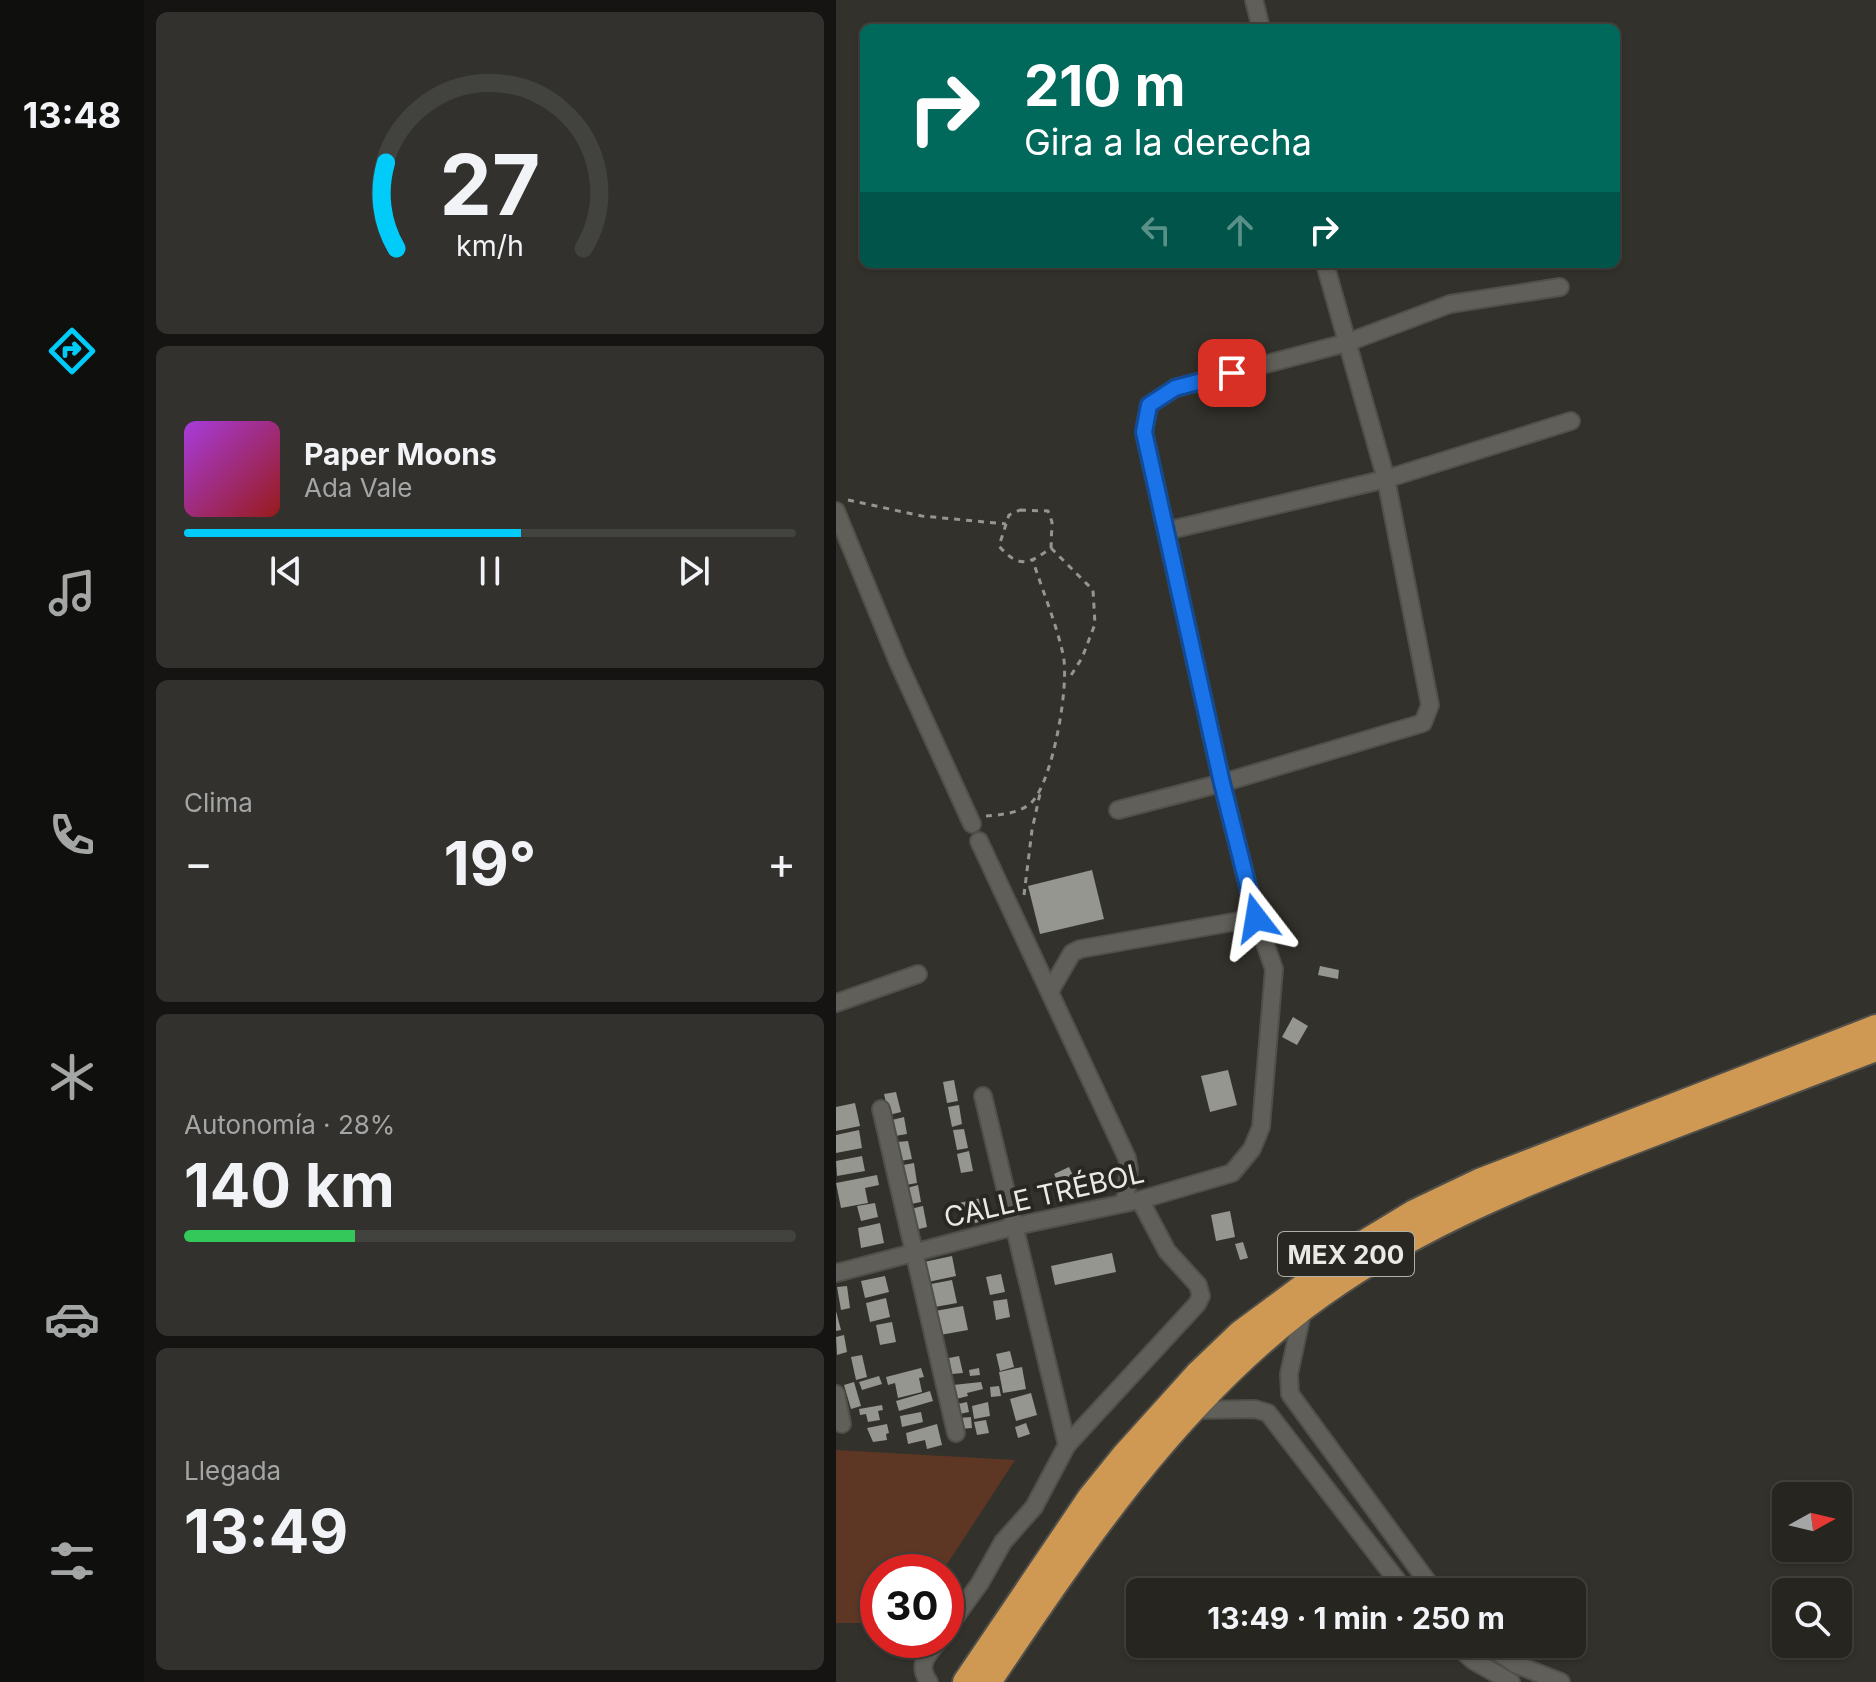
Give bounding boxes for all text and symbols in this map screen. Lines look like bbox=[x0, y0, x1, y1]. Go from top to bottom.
text: 210 m bbox=[1024, 52, 1186, 120]
icon: right bbox=[892, 56, 996, 160]
text: 13:48 bbox=[23, 93, 121, 137]
text: Gira a la derecha bbox=[1024, 120, 1312, 164]
text: 27 bbox=[440, 134, 540, 235]
icon: left bbox=[1134, 208, 1178, 252]
icon: ahead bbox=[1218, 208, 1262, 252]
icon: right bbox=[1302, 208, 1346, 252]
text: km/h bbox=[456, 228, 524, 263]
icon: directions bbox=[44, 323, 100, 379]
pin bbox=[1198, 339, 1266, 407]
icon: arrive bbox=[1210, 351, 1254, 395]
text: Paper Moons bbox=[304, 436, 497, 472]
text: Ada Vale bbox=[304, 472, 412, 503]
icon: previous bbox=[264, 549, 308, 593]
icon: pause bbox=[468, 549, 512, 593]
icon: next bbox=[672, 549, 716, 593]
icon: music bbox=[44, 565, 100, 621]
text: Clima bbox=[184, 787, 253, 818]
icon: phone bbox=[44, 807, 100, 863]
text: 19° bbox=[444, 827, 536, 899]
text: − bbox=[184, 836, 213, 890]
text: + bbox=[767, 836, 796, 890]
position arrow bbox=[1214, 876, 1298, 960]
icon: climate bbox=[44, 1049, 100, 1105]
text: Autonomía · 28% bbox=[184, 1109, 395, 1140]
text: 140 km bbox=[184, 1149, 395, 1221]
street label: CALLE TRÉBOL bbox=[941, 1155, 1147, 1235]
road number: MEX 200 bbox=[1278, 1232, 1414, 1276]
icon: car bbox=[44, 1291, 100, 1347]
text: Llegada bbox=[184, 1455, 281, 1486]
north arrow bbox=[1772, 1482, 1852, 1562]
map controls bbox=[1772, 1482, 1852, 1658]
text: 13:49 bbox=[184, 1495, 348, 1567]
icon: filters bbox=[44, 1533, 100, 1589]
speed limit sign: 30 bbox=[860, 1554, 964, 1658]
button: search bbox=[1772, 1578, 1852, 1658]
text: 13:49 · 1 min · 250 m bbox=[1207, 1600, 1505, 1636]

